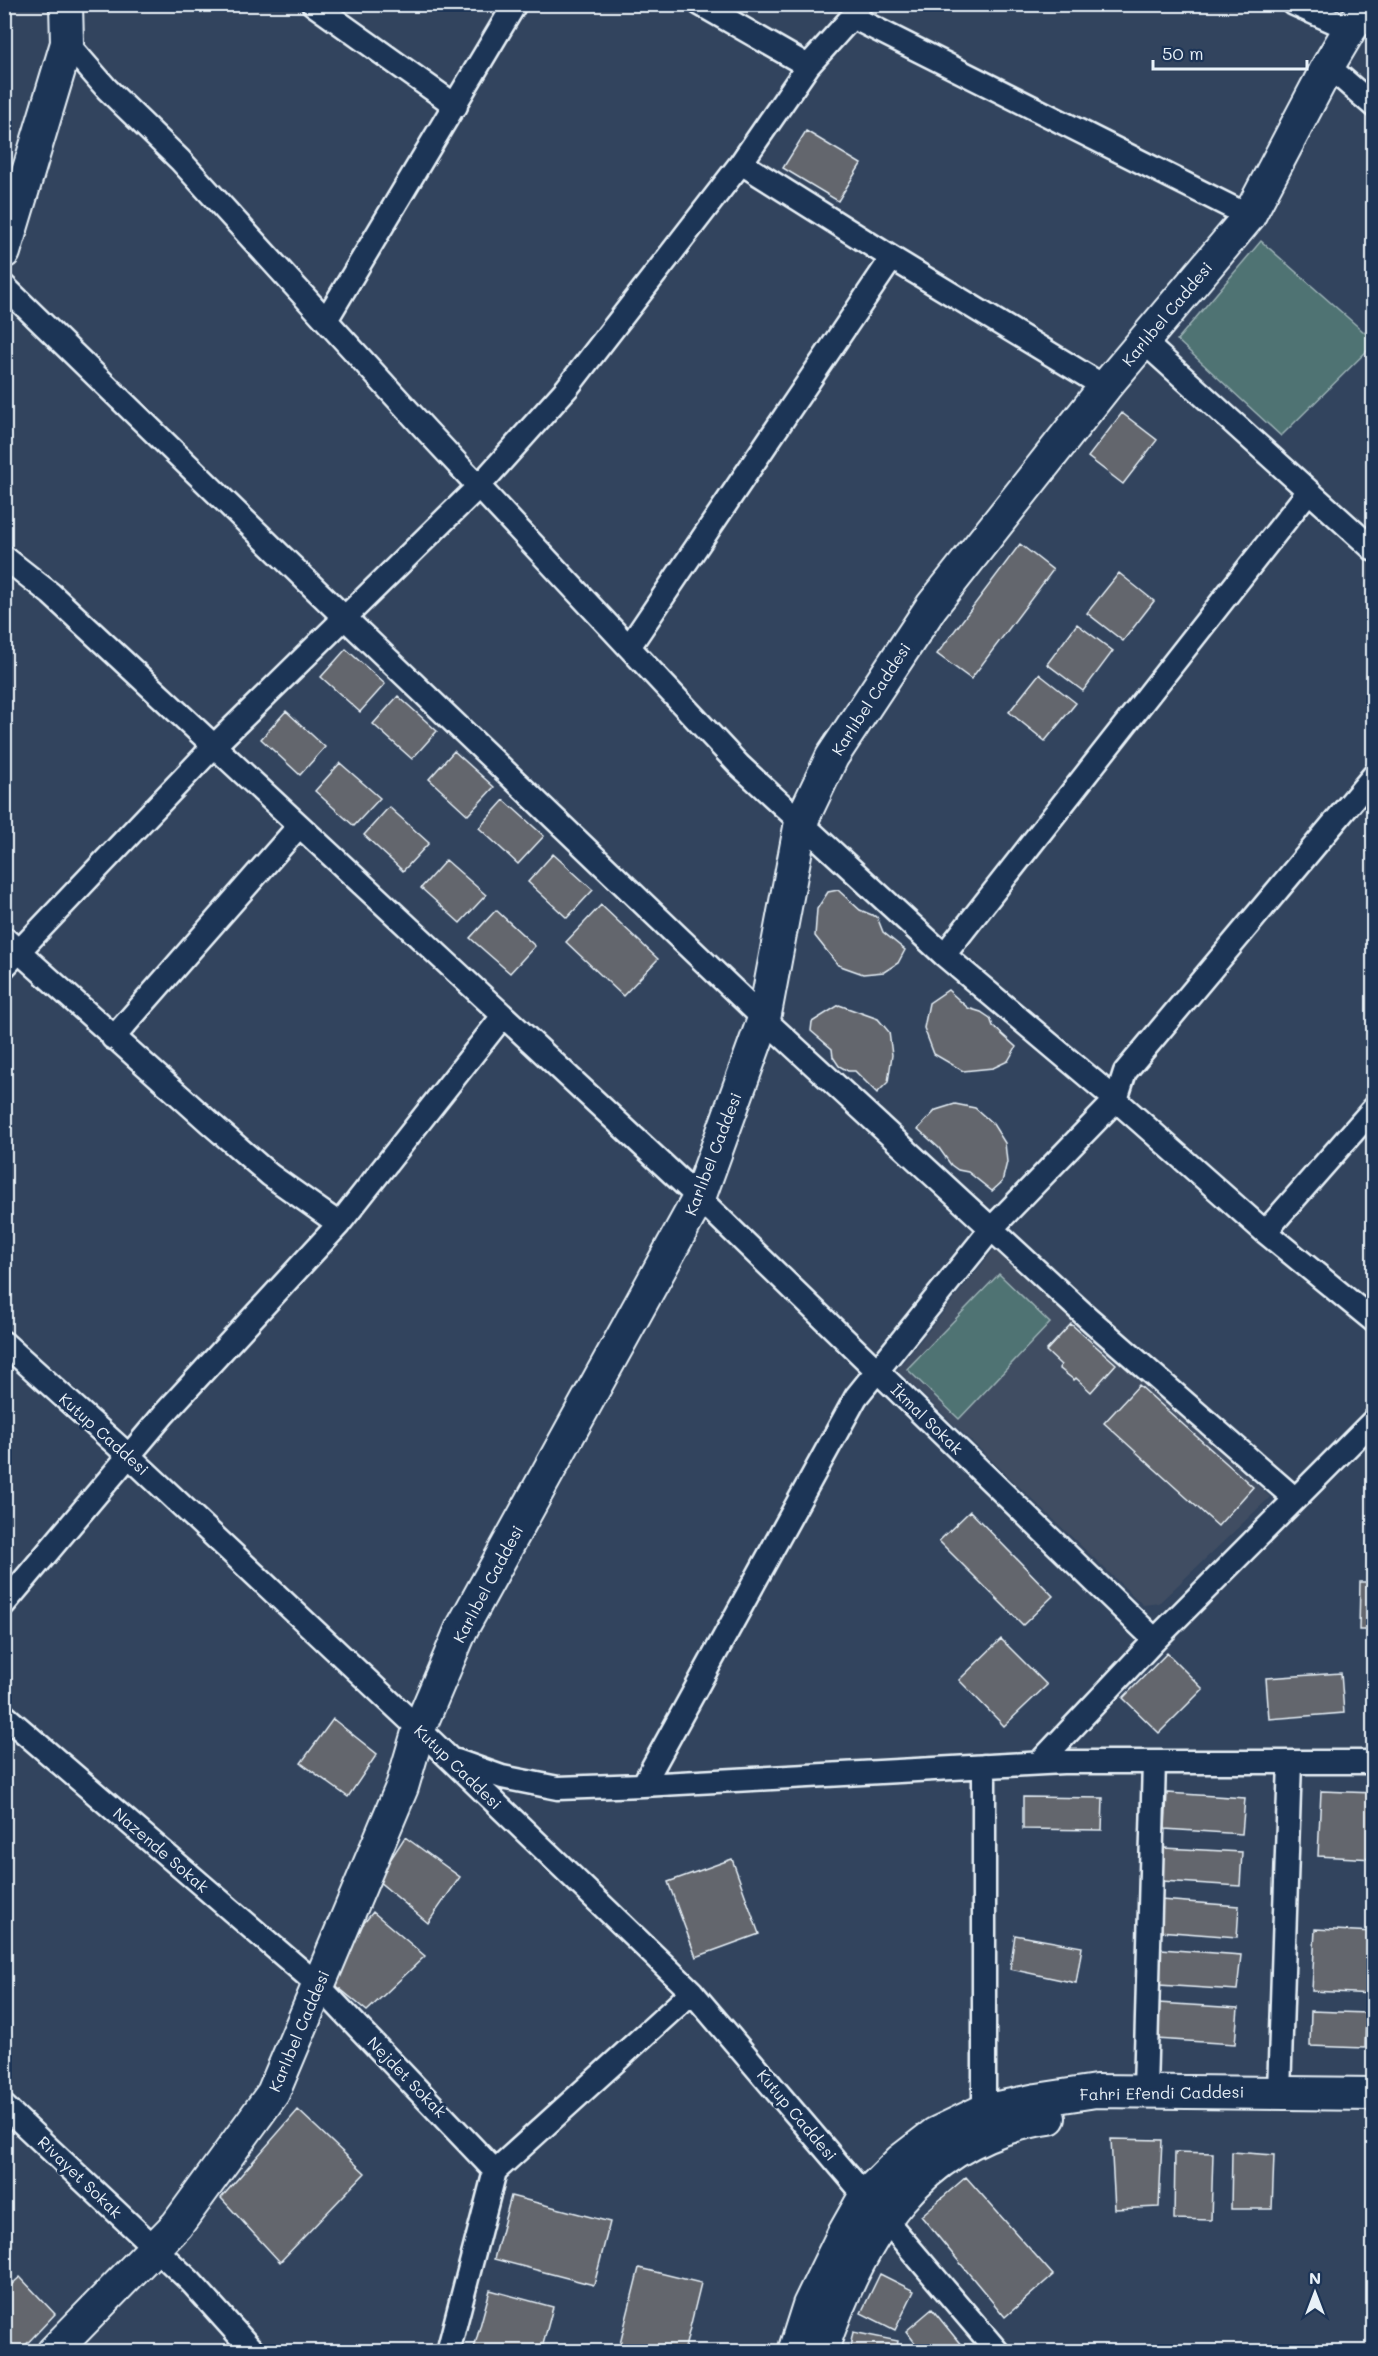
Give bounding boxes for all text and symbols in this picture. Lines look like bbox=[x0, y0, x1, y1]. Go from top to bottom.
scale bar bbox=[1153, 33, 1308, 71]
text: 50 m bbox=[1162, 41, 1204, 65]
street label: Karlıbel Caddesi bbox=[1117, 257, 1217, 370]
street label: Karlıbel Caddesi bbox=[826, 638, 915, 759]
street label: Karlıbel Caddesi bbox=[679, 1089, 746, 1218]
street label: İkmal Sokak bbox=[887, 1379, 968, 1458]
street label: Kutup Caddesi bbox=[55, 1388, 154, 1479]
street label: Karlıbel Caddesi bbox=[448, 1521, 527, 1646]
street label: Kutup Caddesi bbox=[410, 1720, 506, 1814]
street label: Nazende Sokak bbox=[109, 1802, 214, 1897]
street label: Karlıbel Caddesi bbox=[263, 1967, 334, 2095]
street label: Nejdet Sokak bbox=[363, 2032, 451, 2122]
street label: Kutup Caddesi bbox=[753, 2064, 842, 2165]
street label: Fahri Efendi Caddesi bbox=[1080, 2081, 1244, 2104]
street label: Rivayet Sokak bbox=[34, 2131, 127, 2222]
north arrow bbox=[1285, 2263, 1345, 2323]
text: N bbox=[1309, 2267, 1321, 2288]

